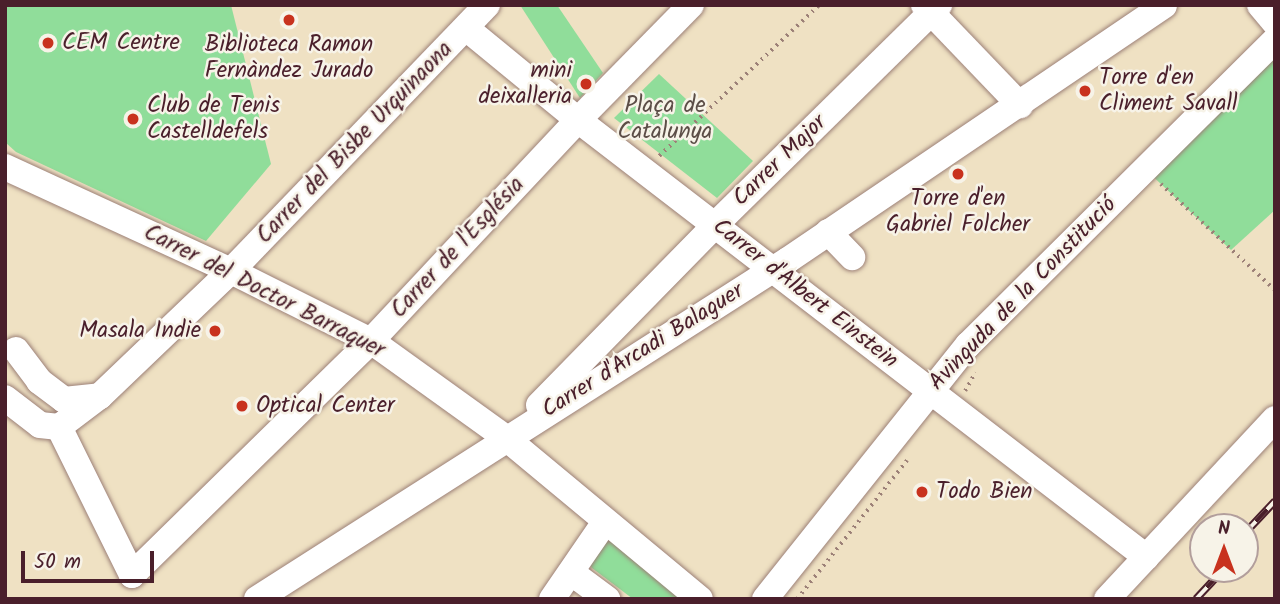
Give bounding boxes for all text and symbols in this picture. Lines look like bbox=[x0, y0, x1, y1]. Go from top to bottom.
marker: Biblioteca Ramon Fernàndez Jurado bbox=[281, 12, 297, 28]
place label: CEM Centre bbox=[62, 29, 180, 57]
place label: Biblioteca Ramon Fernàndez Jurado bbox=[205, 31, 373, 85]
marker: CEM Centre bbox=[40, 35, 56, 51]
street label: Carrer del Bisbe Urquinaona bbox=[251, 36, 459, 250]
place label: mini deixalleria bbox=[479, 57, 572, 111]
place label: Torre d'en Climent Savall bbox=[1099, 64, 1238, 118]
marker: mini deixalleria bbox=[578, 76, 594, 92]
marker: Torre d'en Climent Savall bbox=[1077, 83, 1093, 99]
place label: Club de Tenis Castelldefels bbox=[147, 92, 280, 146]
park label: Plaça de Catalunya bbox=[618, 92, 712, 146]
street label: Carrer Major bbox=[727, 109, 833, 213]
marker: Club de Tenis Castelldefels bbox=[125, 111, 141, 127]
marker: Torre d'en Gabriel Folcher bbox=[950, 166, 966, 182]
street label: Carrer de l'Església bbox=[386, 172, 530, 324]
place label: Torre d'en Gabriel Folcher bbox=[886, 185, 1030, 239]
street label: Avinguda de la Constitució bbox=[923, 192, 1123, 396]
street label: Carrer d'Albert Einstein bbox=[707, 213, 903, 375]
street label: Carrer del Doctor Barraquer bbox=[139, 219, 389, 365]
street label: Carrer d'Arcadi Balaguer bbox=[537, 278, 749, 424]
place label: Masala Indie bbox=[79, 317, 201, 345]
marker: Masala Indie bbox=[207, 323, 223, 339]
place label: Optical Center bbox=[256, 392, 395, 420]
marker: Optical Center bbox=[234, 398, 250, 414]
place label: Todo Bien bbox=[936, 478, 1033, 506]
marker: Todo Bien bbox=[914, 484, 930, 500]
north arrow bbox=[1189, 513, 1259, 583]
text: N bbox=[1218, 514, 1230, 544]
scale bar bbox=[24, 538, 158, 582]
text: 50 m bbox=[34, 546, 81, 579]

